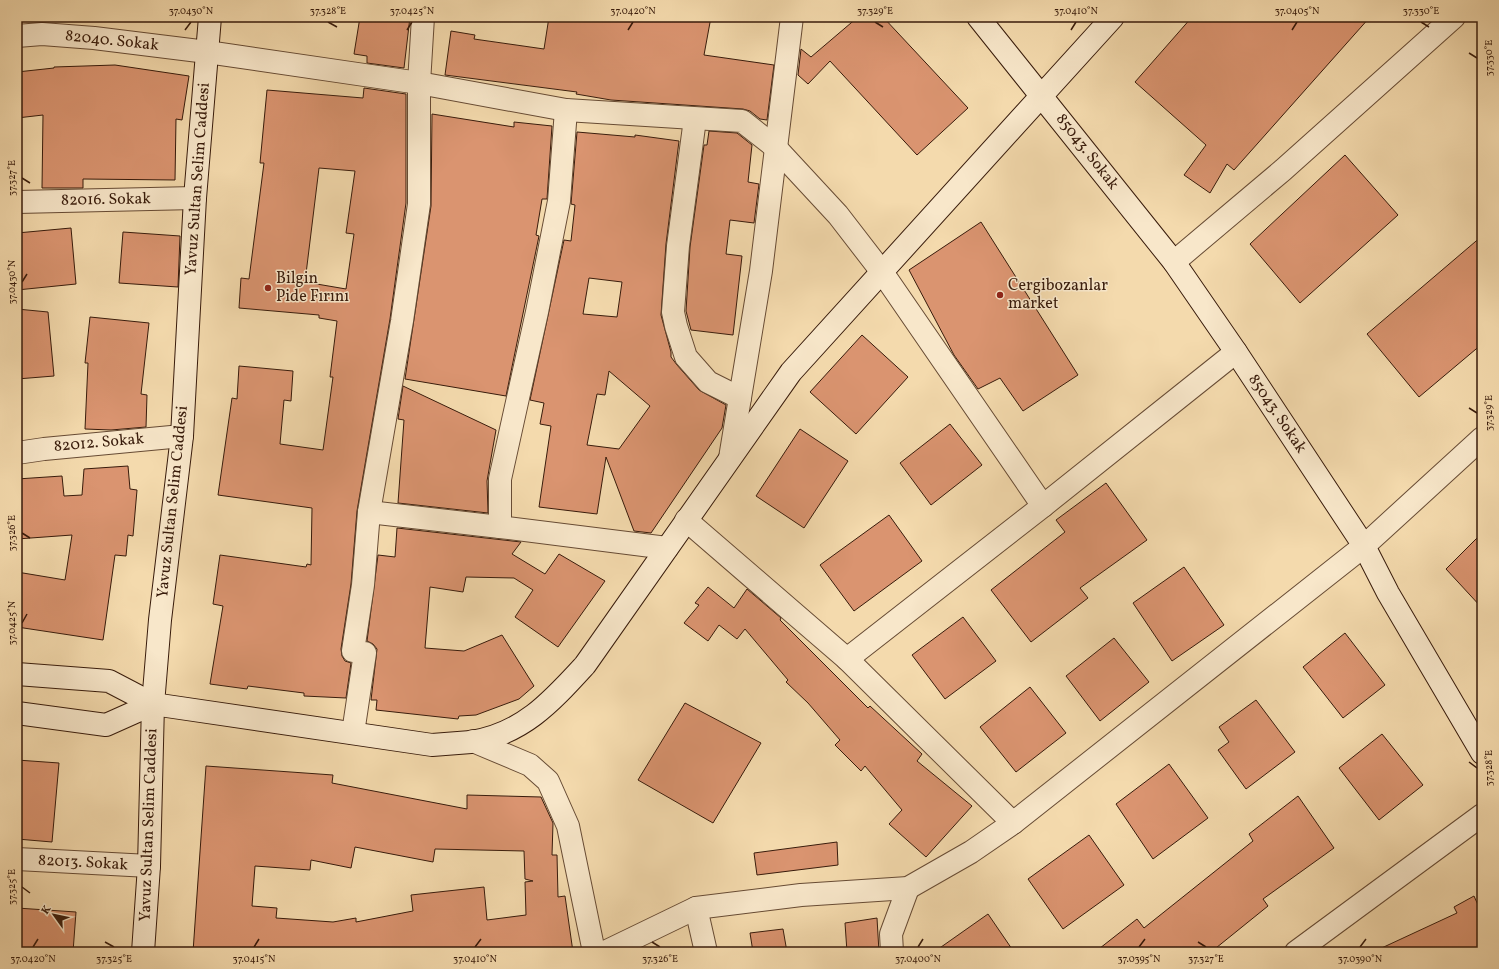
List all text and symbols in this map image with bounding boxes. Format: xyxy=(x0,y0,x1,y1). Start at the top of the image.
text: 37.0430°N xyxy=(169,4,214,18)
text: 37.328°E xyxy=(310,4,346,18)
text: 37.0425°N xyxy=(390,4,435,18)
text: 37.0420°N xyxy=(610,4,656,18)
text: 37.329°E xyxy=(857,4,893,18)
text: 37.0410°N xyxy=(1054,4,1099,18)
text: 37.0405°N xyxy=(1275,4,1320,18)
text: 37.330°E xyxy=(1403,4,1439,18)
street label: 82040. Sokak xyxy=(64,25,160,57)
text: 37.330°E xyxy=(1482,40,1496,76)
street label: Yavuz Sultan Selim Caddesi xyxy=(180,82,216,276)
street label: 85043. Sokak xyxy=(1050,109,1124,195)
text: 37.327°E xyxy=(5,160,19,196)
street label: 82016. Sokak xyxy=(61,188,151,212)
text: 37.0430°N xyxy=(5,259,19,304)
place label: Bilgin Pide Fırını xyxy=(276,268,349,308)
place label: Cergibozanlar market xyxy=(1008,275,1108,315)
marker: Bilgin Pide Fırını xyxy=(263,283,273,293)
marker: Cergibozanlar market xyxy=(995,290,1005,300)
street label: 85043. Sokak xyxy=(1242,370,1312,458)
text: 37.329°E xyxy=(1482,395,1496,431)
street label: Yavuz Sultan Selim Caddesi xyxy=(152,405,194,599)
street label: 82012. Sokak xyxy=(53,428,145,458)
text: 37.326°E xyxy=(5,515,19,551)
text: 37.0425°N xyxy=(5,600,19,645)
street label: Yavuz Sultan Selim Caddesi xyxy=(135,728,163,922)
text: 37.328°E xyxy=(1482,750,1496,786)
street label: 82013. Sokak xyxy=(37,850,129,876)
text: 37.325°E xyxy=(5,869,19,905)
north arrow xyxy=(34,895,74,935)
text: K xyxy=(38,903,55,918)
text: 37.0420°N xyxy=(10,952,56,966)
text: 37.325°E xyxy=(96,952,132,966)
text: 37.0415°N xyxy=(233,952,276,966)
text: 37.0410°N xyxy=(453,952,498,966)
text: 37.326°E xyxy=(642,952,678,966)
text: 37.0400°N xyxy=(895,952,942,966)
text: 37.0395°N xyxy=(1117,952,1161,966)
text: 37.327°E xyxy=(1188,952,1224,966)
text: 37.0390°N xyxy=(1338,952,1383,966)

